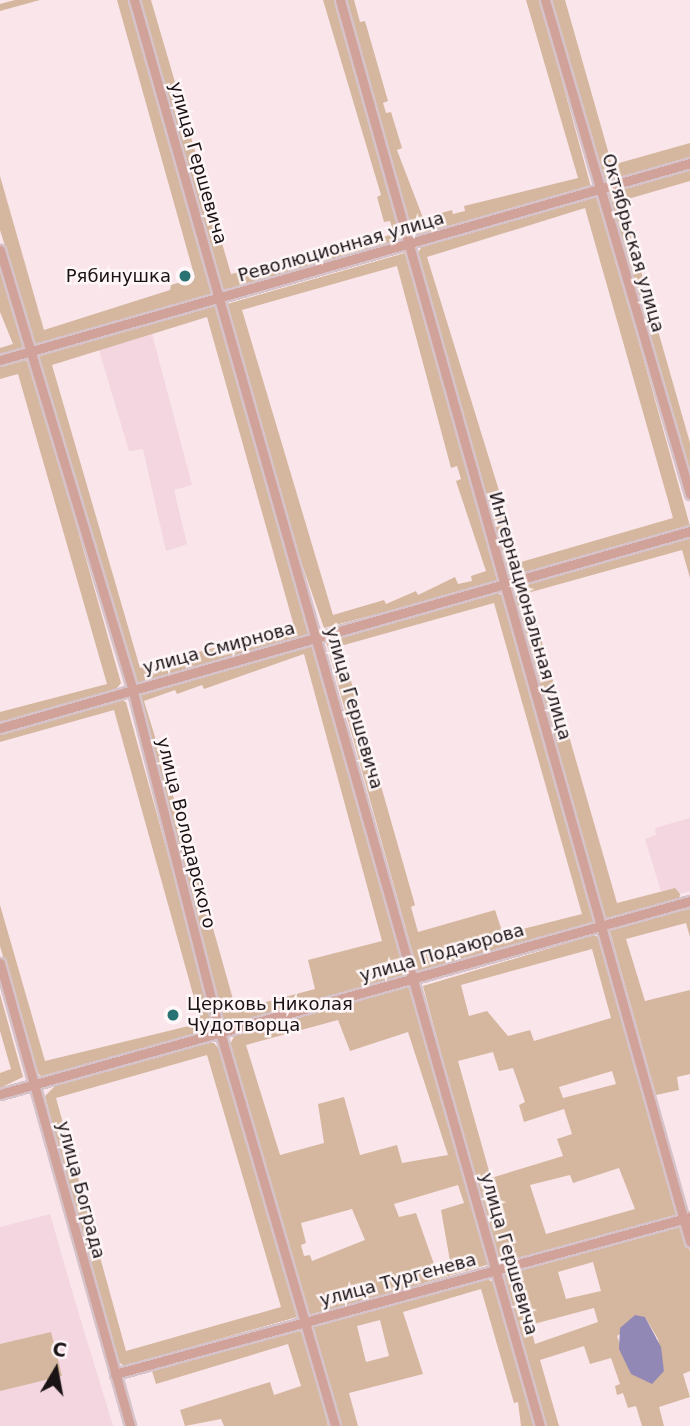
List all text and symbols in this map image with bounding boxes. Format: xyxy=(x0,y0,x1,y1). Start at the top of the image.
street label: улица Гершевича xyxy=(164,79,232,247)
street label: Октябрьская улица xyxy=(597,151,669,335)
street label: Революционная улица xyxy=(235,207,447,287)
place label: Рябинушка xyxy=(66,265,171,287)
marker: Рябинушка xyxy=(177,268,193,284)
street label: Интернациональная улица xyxy=(484,489,576,743)
street label: улица Смирнова xyxy=(141,617,297,679)
street label: улица Гершевича xyxy=(320,624,388,792)
street label: улица Володарского xyxy=(152,735,220,931)
street label: улица Подаюрова xyxy=(357,919,527,987)
place label: Церковь Николая Чудотворца xyxy=(187,994,353,1036)
marker: Церковь Николая Чудотворца xyxy=(165,1007,181,1023)
street label: улица Бограда xyxy=(52,1119,110,1261)
street label: улица Гершевича xyxy=(475,1170,543,1338)
street label: улица Тургенева xyxy=(317,1249,479,1311)
north arrow xyxy=(21,1335,91,1405)
text: С xyxy=(51,1337,68,1361)

